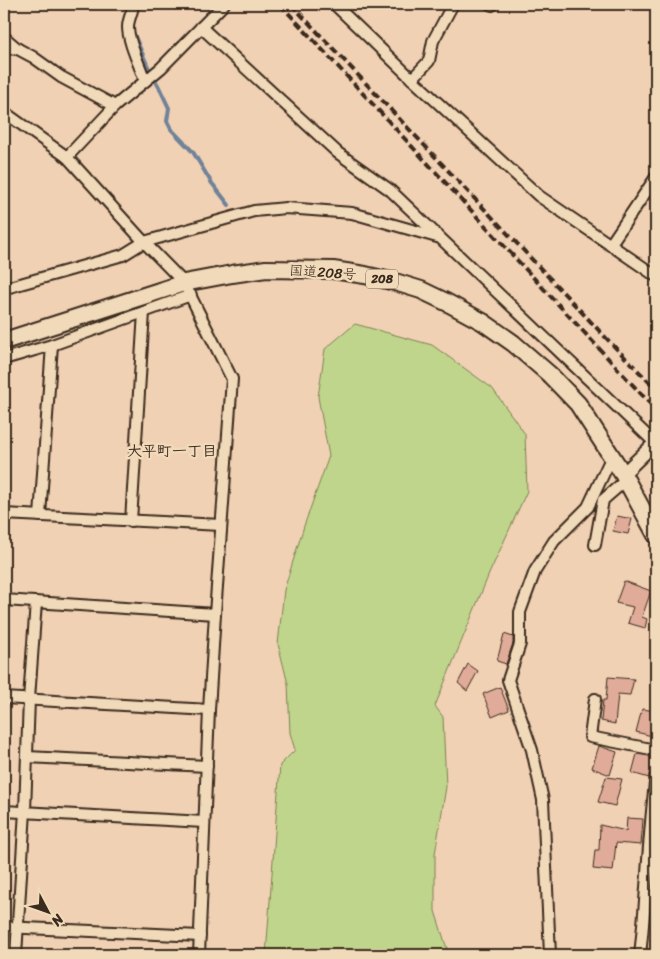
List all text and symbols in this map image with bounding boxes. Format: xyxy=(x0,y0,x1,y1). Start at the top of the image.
street label: 国道208号 xyxy=(288,258,357,287)
road number: 208 xyxy=(366,270,398,288)
district label: 大平町一丁目 xyxy=(127,438,217,464)
north arrow xyxy=(22,886,72,936)
text: N xyxy=(45,908,71,932)

